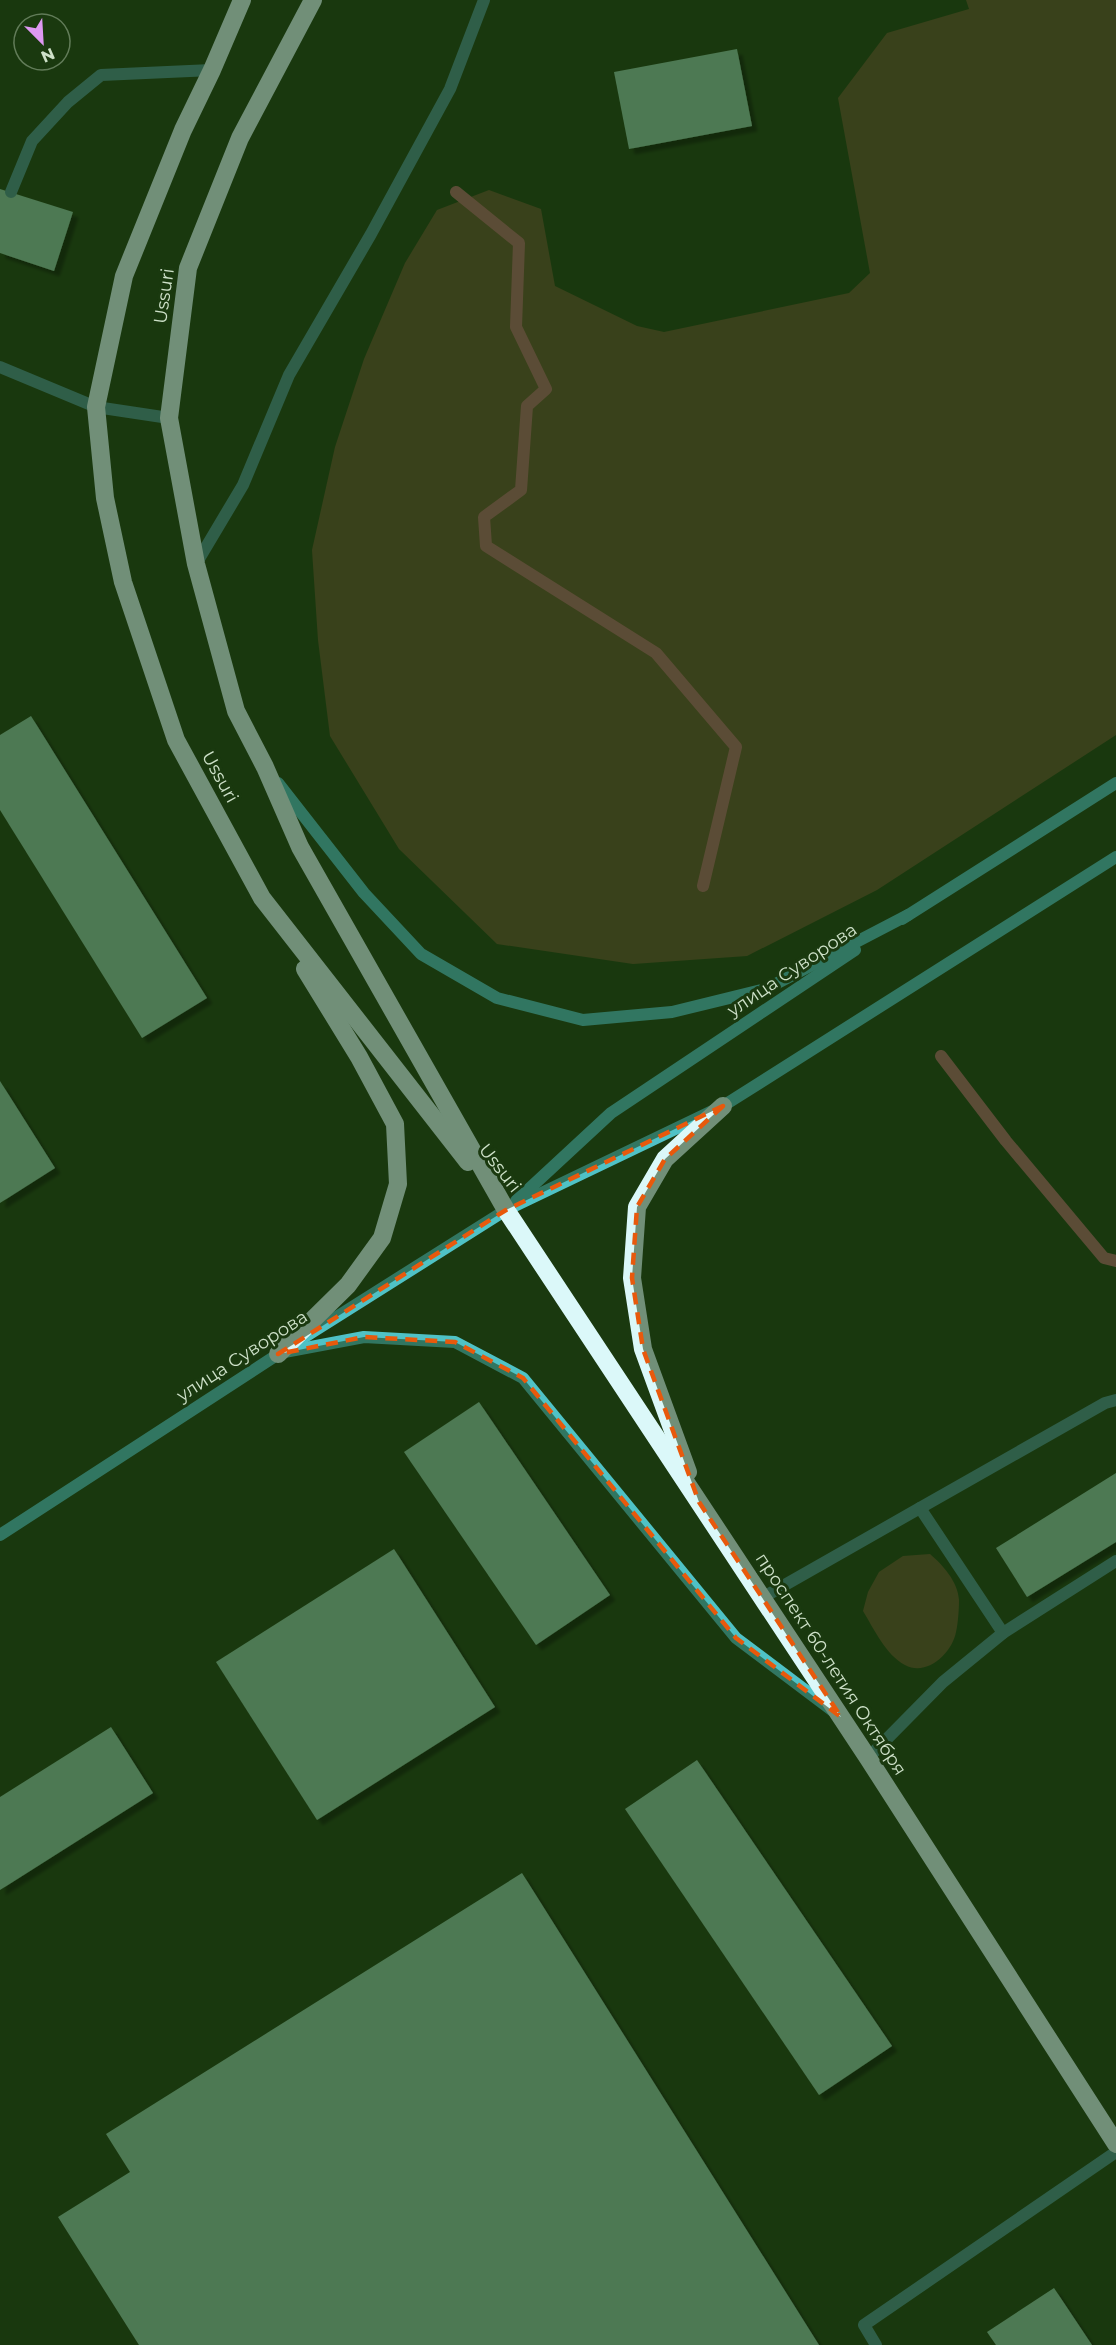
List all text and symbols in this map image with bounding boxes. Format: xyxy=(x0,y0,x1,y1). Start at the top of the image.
north arrow xyxy=(12,12,72,72)
text: N xyxy=(38,44,58,67)
street label: Ussuri xyxy=(149,267,179,325)
street label: Ussuri xyxy=(197,747,243,807)
street label: улица Суворова xyxy=(722,919,861,1022)
street label: Ussuri xyxy=(474,1139,526,1197)
street label: улица Суворова xyxy=(172,1306,312,1407)
street label: проспект 60-летия Октября xyxy=(751,1549,911,1779)

